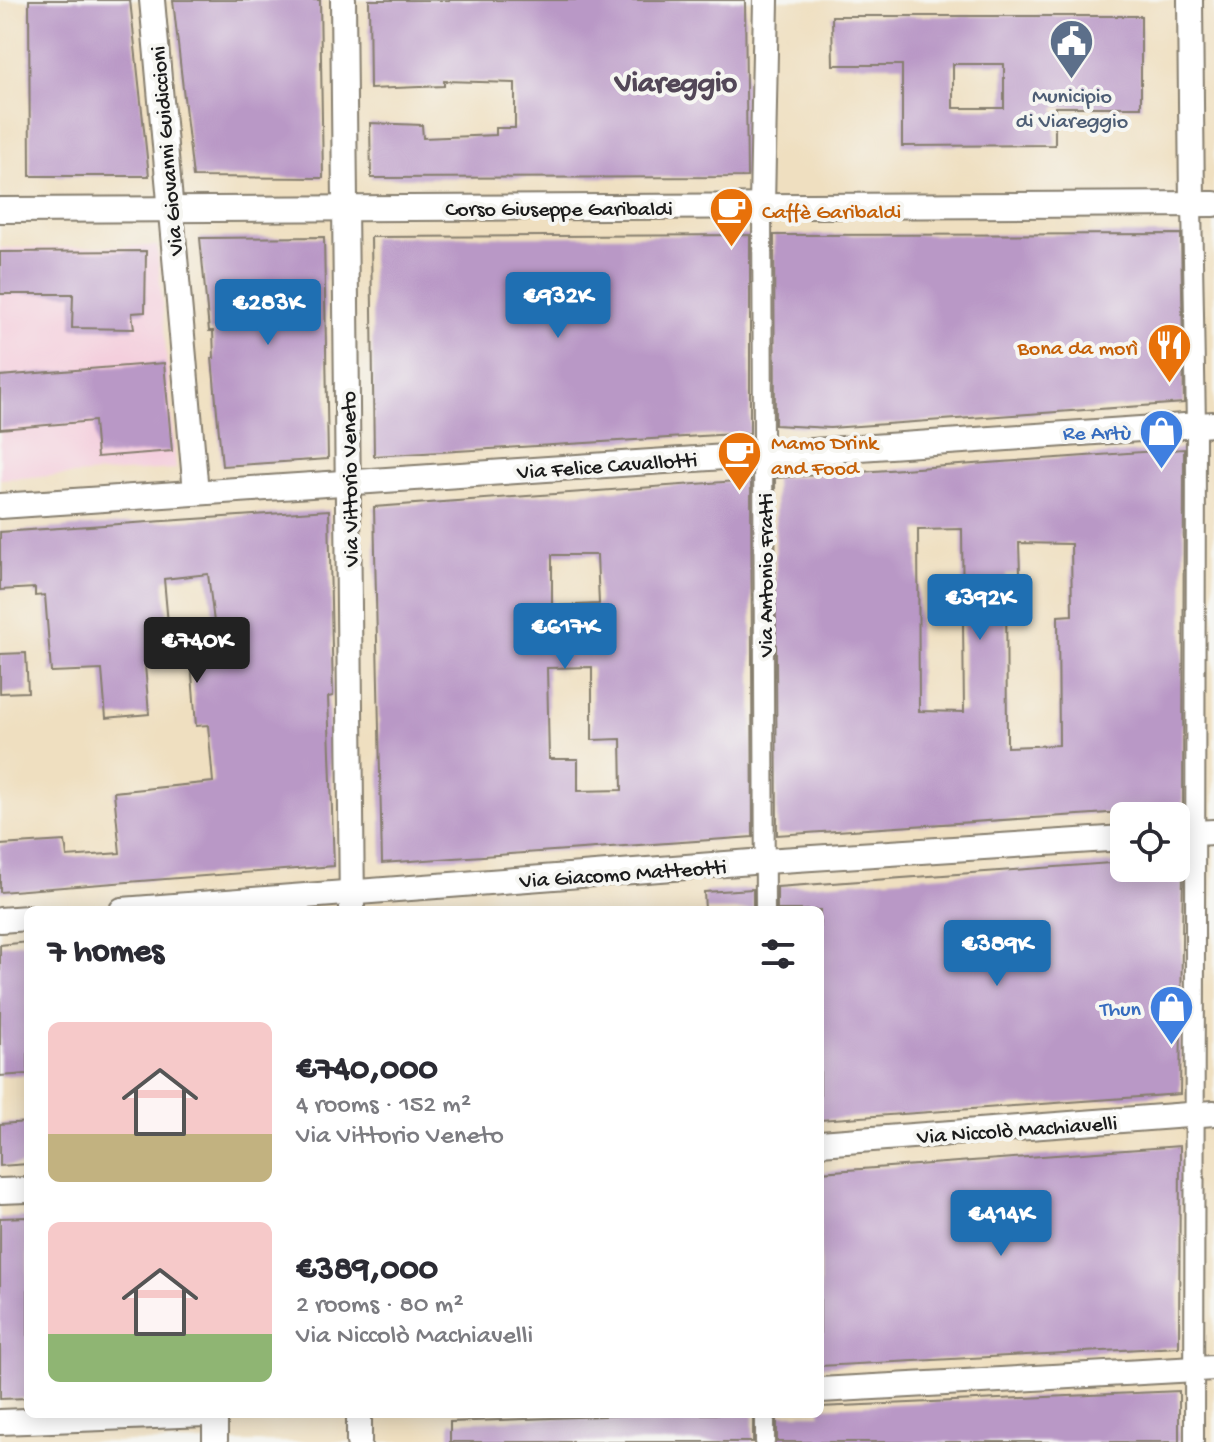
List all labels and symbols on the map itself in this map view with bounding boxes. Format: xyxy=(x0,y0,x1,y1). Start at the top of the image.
public building icon: Municipio di Viareggio xyxy=(1048,17,1096,80)
street label: Via Giovanni Guidiccioni xyxy=(147,45,191,258)
district label: Viareggio xyxy=(613,68,738,103)
place label: Municipio di Viareggio xyxy=(1016,85,1128,136)
cafe icon: Caffè Garibaldi xyxy=(707,186,755,249)
street label: Corso Giuseppe Garibaldi xyxy=(445,198,673,224)
place label: Caffè Garibaldi xyxy=(762,201,901,227)
pin: €932K xyxy=(502,272,614,340)
pin: €283K xyxy=(212,279,324,347)
restaurant icon: Bona da morì xyxy=(1145,322,1193,385)
place label: Bona da morì xyxy=(1017,337,1138,363)
street label: Via Vittorio Veneto xyxy=(337,391,367,568)
shop icon: Re Artù xyxy=(1138,407,1186,470)
place label: Re Artù xyxy=(1063,422,1131,448)
cafe icon: Mamo Drink and Food xyxy=(716,430,764,493)
place label: Mamo Drink and Food xyxy=(771,432,880,483)
street label: Via Felice Cavallotti xyxy=(515,449,698,487)
street label: Via Antonio Fratti xyxy=(755,493,781,658)
pin: €392K xyxy=(924,574,1036,642)
pin: €617K xyxy=(509,603,621,671)
pin: €740K xyxy=(141,617,253,685)
street label: Via Giacomo Matteotti xyxy=(518,856,728,896)
pin: €389K xyxy=(941,920,1053,988)
shop icon: Thun xyxy=(1148,983,1196,1046)
place label: Thun xyxy=(1098,998,1142,1024)
street label: Via Niccolò Machiavelli xyxy=(915,1112,1118,1152)
pin: €414K xyxy=(945,1190,1057,1258)

